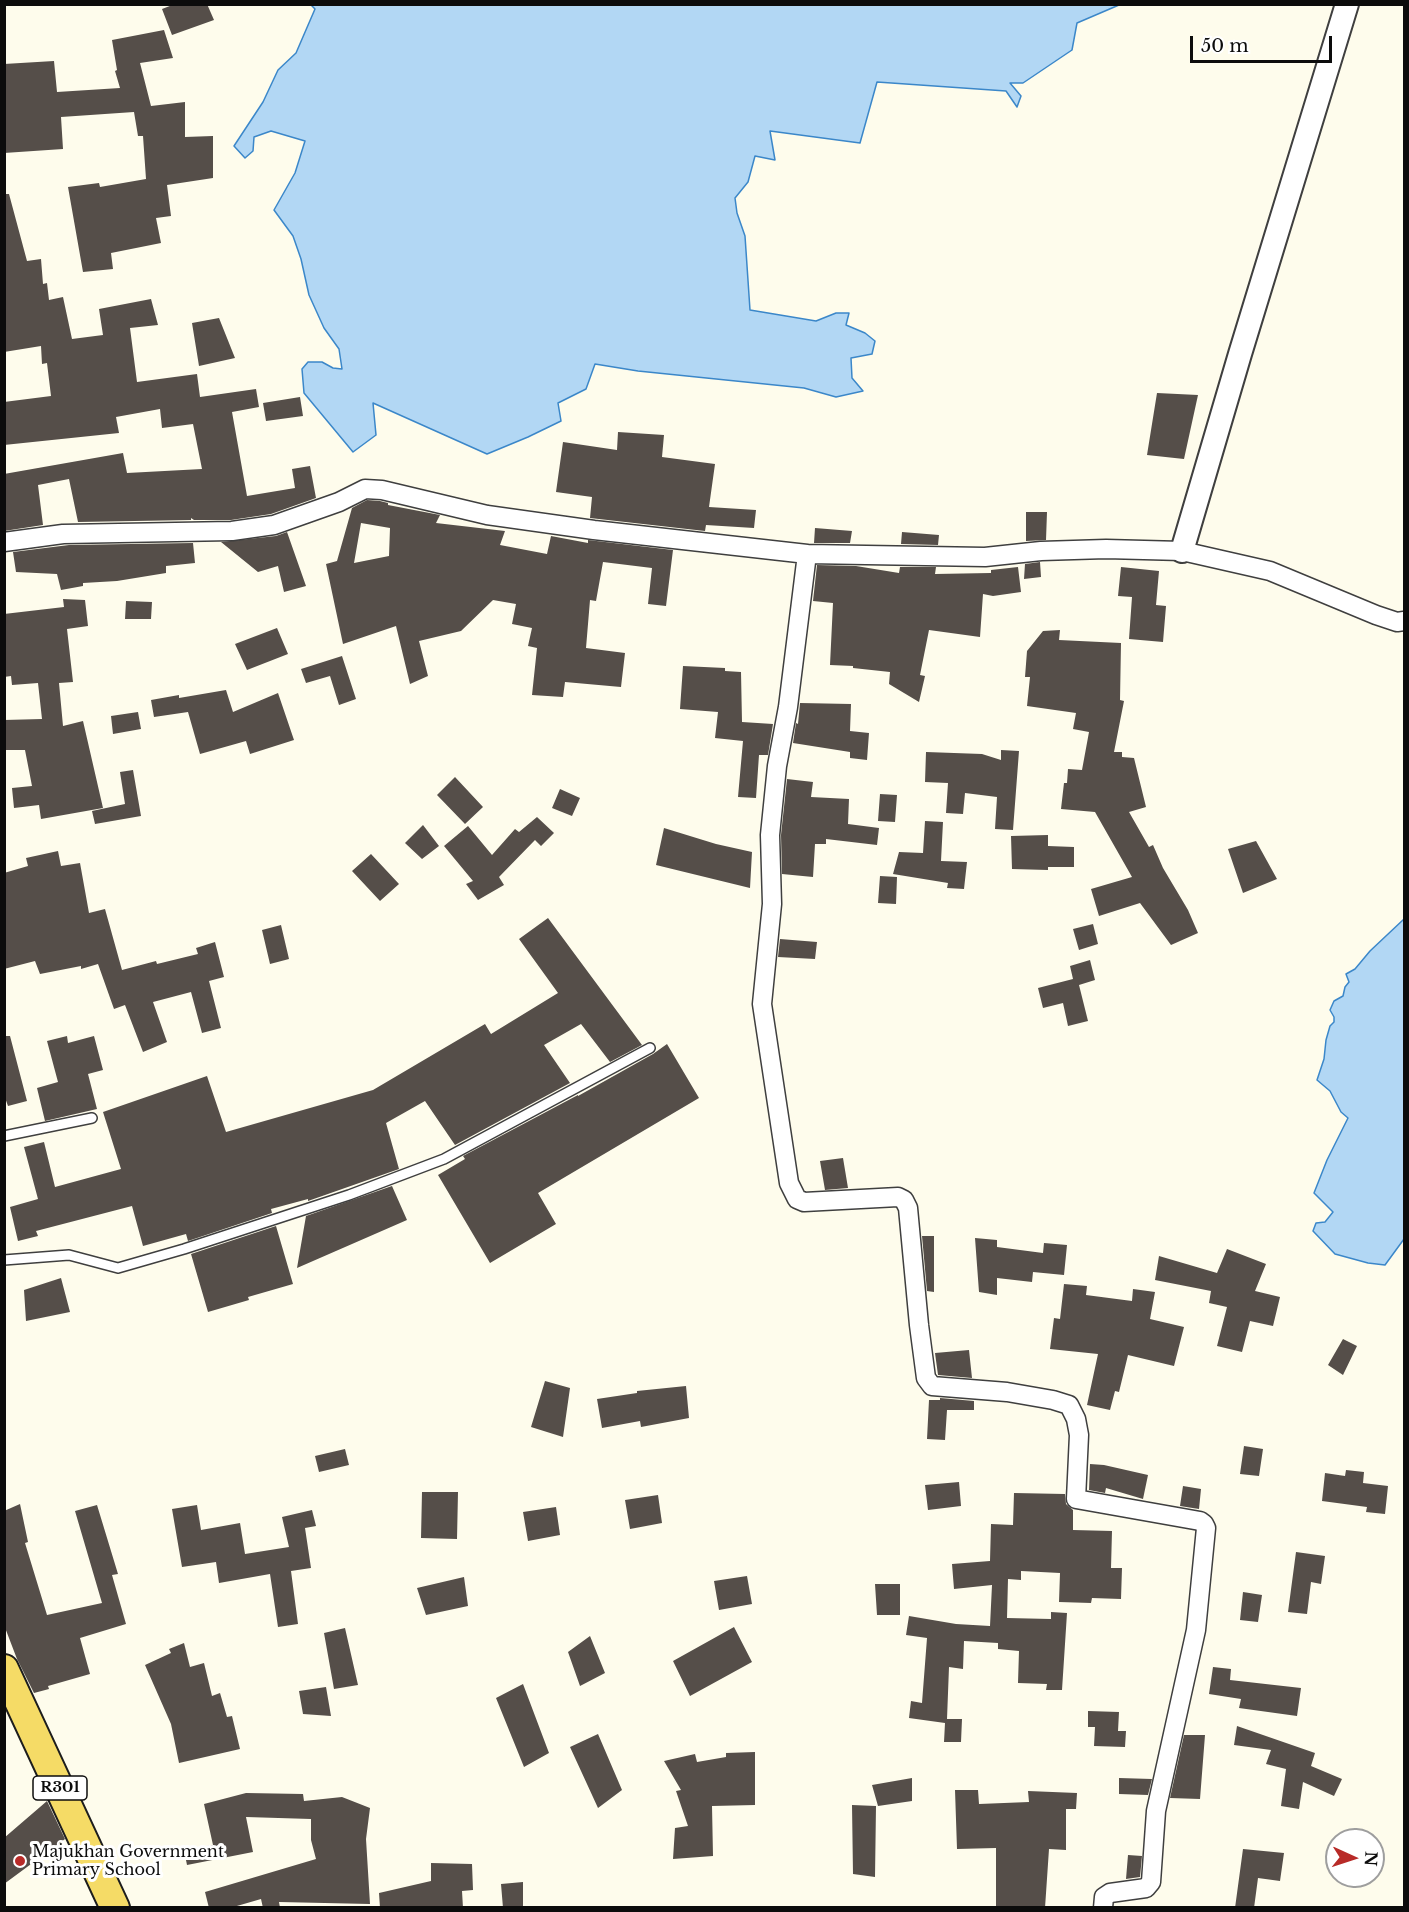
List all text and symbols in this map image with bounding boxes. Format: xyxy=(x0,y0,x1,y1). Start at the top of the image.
scale bar xyxy=(1193,24,1336,62)
text: 50 m xyxy=(1201,35,1249,57)
road number: R301 xyxy=(33,1776,87,1800)
north arrow xyxy=(1325,1828,1385,1888)
place label: Majukhan Government Primary School xyxy=(32,1842,224,1880)
text: N xyxy=(1361,1851,1381,1867)
marker: Majukhan Government Primary School xyxy=(13,1854,27,1868)

